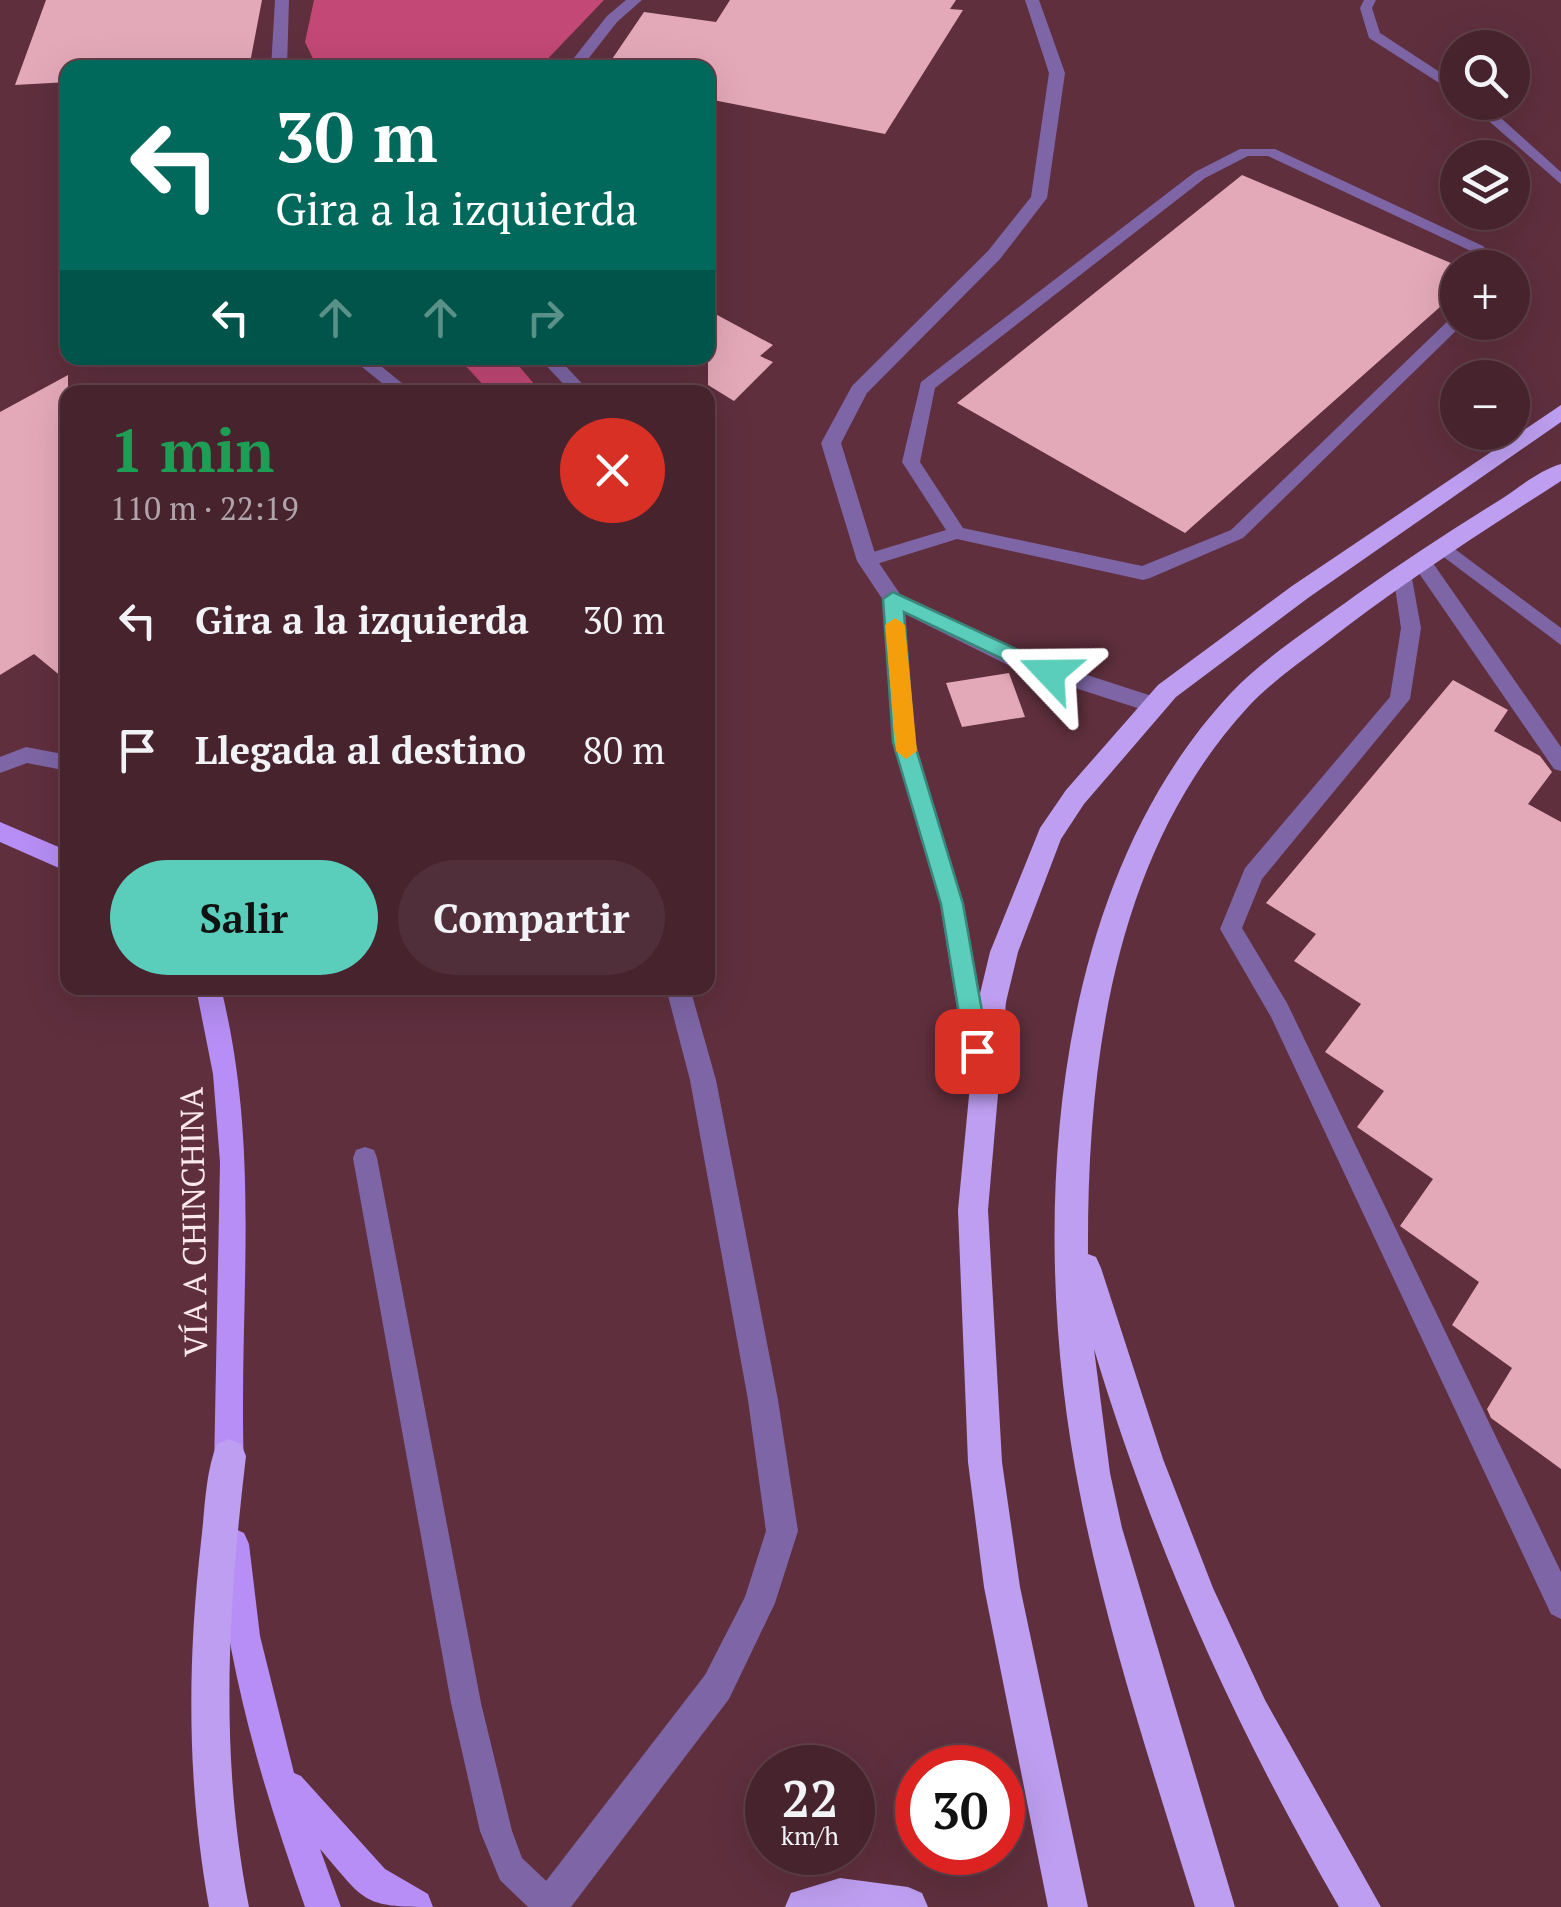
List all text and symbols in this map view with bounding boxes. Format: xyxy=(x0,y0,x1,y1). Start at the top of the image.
map controls xyxy=(1440,30,1530,450)
button: search xyxy=(1440,30,1530,120)
text: 30 m xyxy=(275,89,438,182)
icon: left xyxy=(110,100,240,230)
button: layers xyxy=(1440,140,1530,230)
text: Gira a la izquierda xyxy=(275,178,638,238)
button: + xyxy=(1440,250,1530,340)
icon: left xyxy=(203,290,258,345)
icon: ahead xyxy=(308,290,363,345)
icon: ahead xyxy=(413,290,468,345)
icon: right xyxy=(518,290,573,345)
button: − xyxy=(1440,360,1530,450)
text: 1 min xyxy=(110,410,274,489)
button: close xyxy=(560,418,665,523)
text: 110 m · 22:19 xyxy=(110,487,298,529)
icon: left xyxy=(110,593,165,648)
text: Gira a la izquierda xyxy=(195,595,529,645)
text: 30 m xyxy=(582,595,665,645)
position arrow xyxy=(998,621,1102,725)
icon: arrive xyxy=(110,723,165,778)
text: Llegada al destino xyxy=(195,725,526,775)
text: 80 m xyxy=(582,725,665,775)
button: Salir xyxy=(110,860,378,975)
button: Compartir xyxy=(398,860,665,975)
pin xyxy=(935,1009,1020,1094)
icon: arrive xyxy=(950,1024,1005,1079)
street label: VÍA A CHINCHINA xyxy=(170,1087,216,1357)
speed limit sign: 30 xyxy=(895,1745,1025,1875)
text: 22 xyxy=(782,1765,838,1831)
text: km/h xyxy=(781,1819,839,1852)

